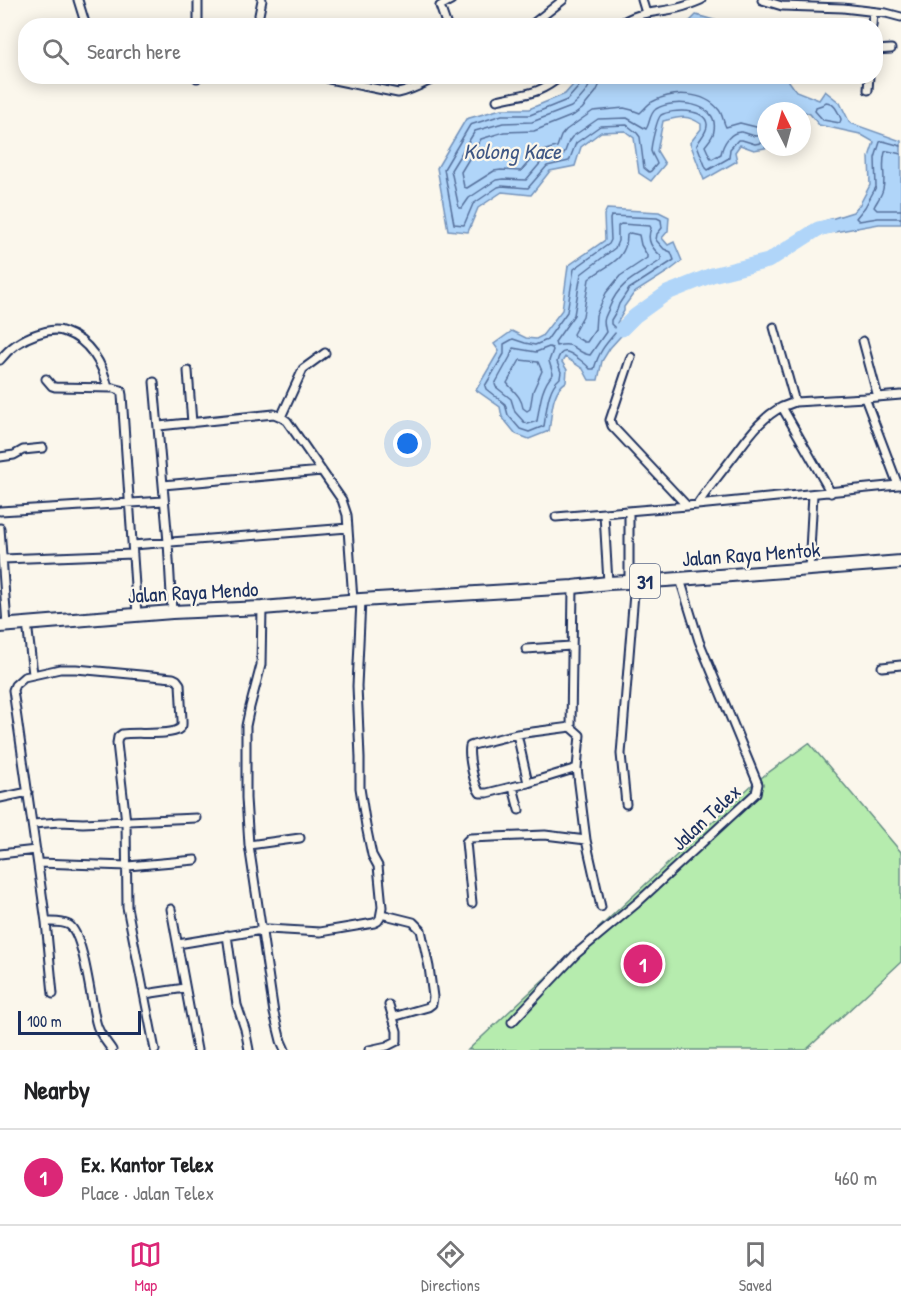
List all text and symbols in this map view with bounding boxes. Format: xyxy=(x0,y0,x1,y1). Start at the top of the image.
search box xyxy=(18,18,883,84)
icon: search xyxy=(39,35,72,68)
text: Search here xyxy=(87,36,181,66)
north arrow xyxy=(757,102,811,156)
water label: Kolong Kace xyxy=(463,136,562,166)
your location xyxy=(393,429,422,458)
street label: Jalan Raya Mentok xyxy=(681,535,821,573)
road number: 31 xyxy=(630,564,660,598)
street label: Jalan Raya Mendo xyxy=(127,574,259,610)
street label: Jalan Telex xyxy=(665,777,747,857)
pin: 1 xyxy=(624,942,662,986)
scale bar xyxy=(18,1008,141,1036)
text: 100 m xyxy=(27,1010,62,1032)
text: Nearby xyxy=(24,1072,90,1107)
text: Ex. Kantor Telex xyxy=(81,1149,214,1179)
text: 1 xyxy=(40,1164,47,1191)
text: 460 m xyxy=(834,1164,877,1191)
text: Place · Jalan Telex xyxy=(81,1179,214,1206)
tab: Map xyxy=(129,1238,162,1296)
tab: Directions xyxy=(421,1238,480,1296)
tab: Saved xyxy=(739,1238,772,1296)

